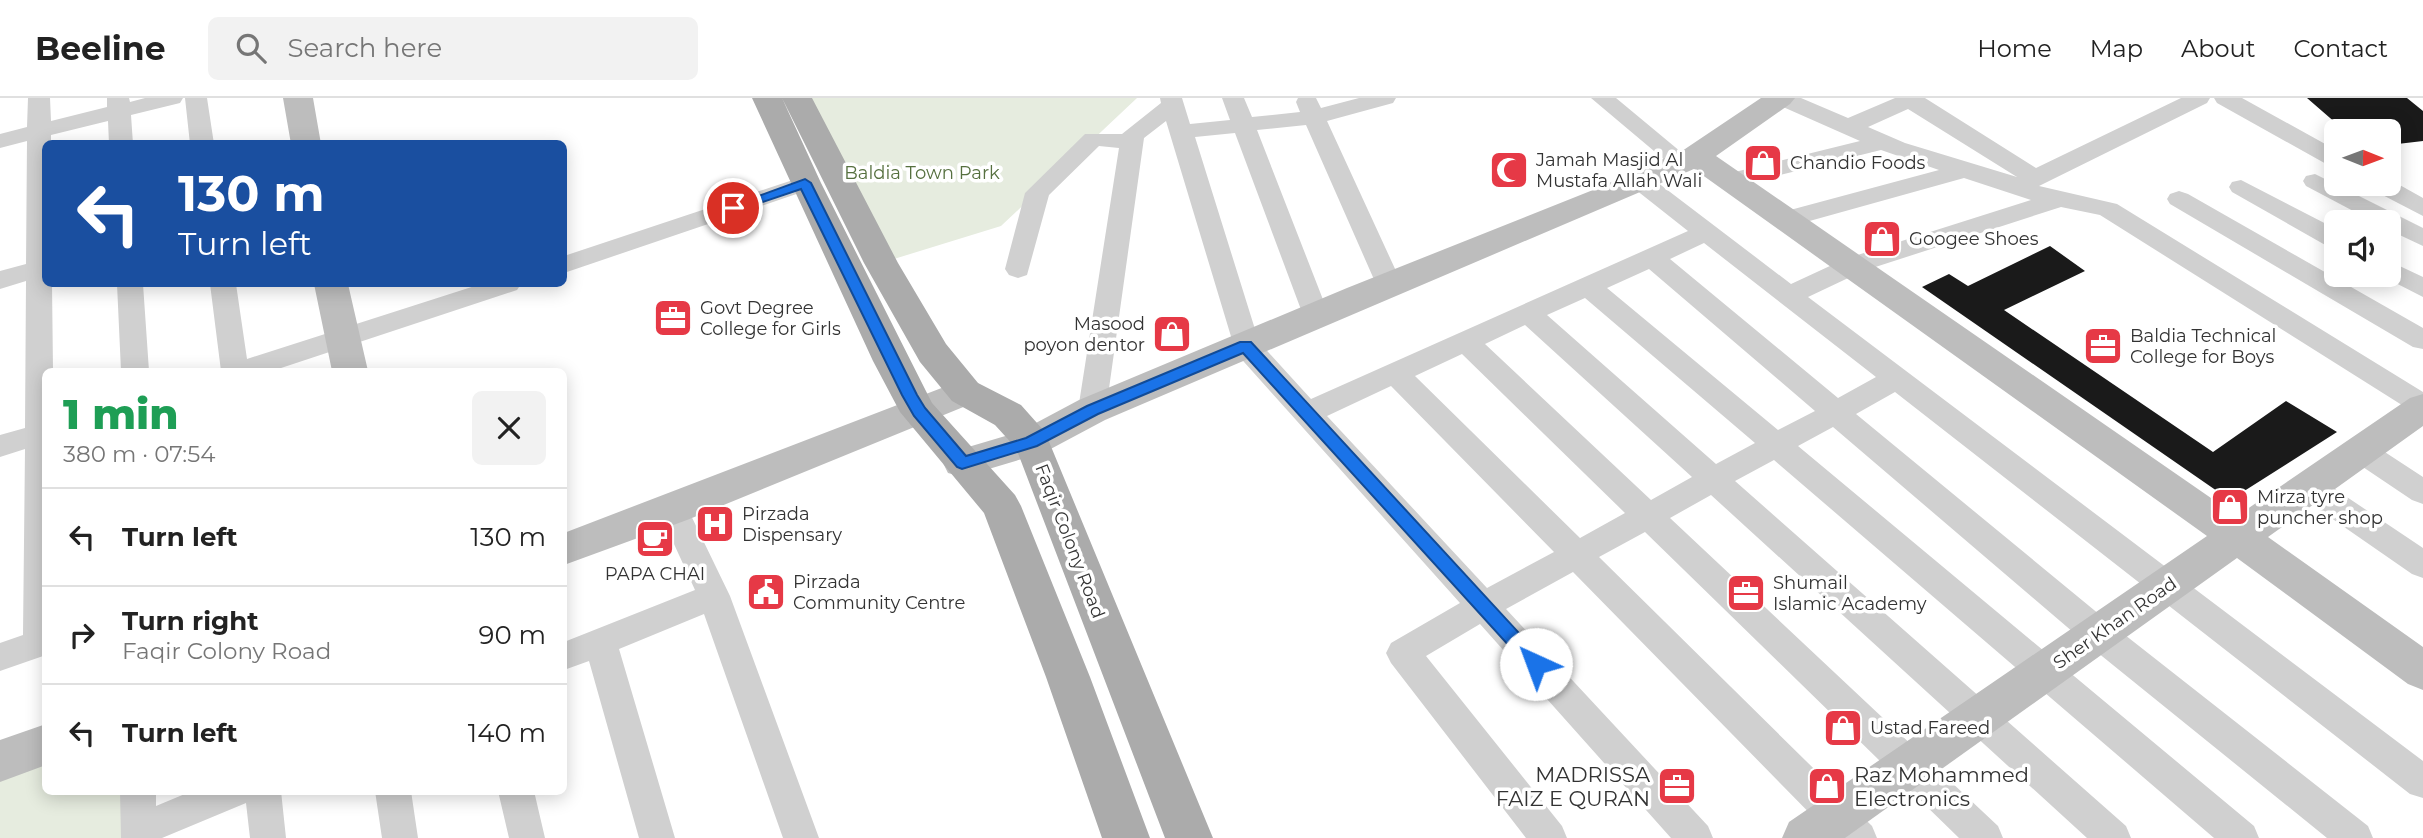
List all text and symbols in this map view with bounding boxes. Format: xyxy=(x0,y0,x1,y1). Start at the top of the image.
search box xyxy=(208,17,698,80)
text: Beeline xyxy=(35,28,166,68)
icon: search xyxy=(232,29,270,67)
text: Search here xyxy=(288,32,442,64)
text: Home xyxy=(1977,34,2052,63)
text: Map xyxy=(2090,34,2143,63)
text: About xyxy=(2181,34,2255,63)
text: Contact xyxy=(2293,34,2388,63)
north arrow xyxy=(2324,119,2401,196)
map controls xyxy=(2324,119,2401,287)
shop icon: Chandio Foods xyxy=(1742,142,1784,184)
mosque icon: Jamah Masjid Al Mustafa Allah Wali xyxy=(1488,149,1530,191)
place label: Jamah Masjid Al Mustafa Allah Wali xyxy=(1535,149,1702,192)
place label: Chandio Foods xyxy=(1790,152,1926,174)
park label: Baldia Town Park xyxy=(844,162,1000,184)
text: 130 m xyxy=(178,164,325,223)
icon: left xyxy=(63,168,154,259)
pin xyxy=(703,178,763,238)
icon: arrive xyxy=(714,189,752,227)
button: sound xyxy=(2324,210,2401,287)
shop icon: Googee Shoes xyxy=(1861,218,1903,260)
text: Turn left xyxy=(178,224,312,263)
place label: Googee Shoes xyxy=(1909,228,2039,250)
office icon: Govt Degree College for Girls xyxy=(652,297,694,339)
place label: Govt Degree College for Girls xyxy=(700,297,841,340)
place label: Masood poyon dentor xyxy=(1023,313,1145,356)
shop icon: Masood poyon dentor xyxy=(1151,313,1193,355)
office icon: Baldia Technical College for Boys xyxy=(2082,325,2124,367)
place label: Baldia Technical College for Boys xyxy=(2130,325,2276,368)
text: 1 min xyxy=(63,388,179,440)
button: close xyxy=(472,391,546,465)
text: 380 m · 07:54 xyxy=(63,440,215,468)
street label: Faqir Colony Road xyxy=(1030,461,1110,621)
shop icon: Mirza tyre puncher shop xyxy=(2209,486,2251,528)
place label: Mirza tyre puncher shop xyxy=(2257,486,2383,529)
hospital icon: Pirzada Dispensary xyxy=(694,503,736,545)
place label: Pirzada Dispensary xyxy=(742,503,842,546)
icon: left xyxy=(63,518,101,556)
cafe icon: PAPA CHAI xyxy=(634,518,676,560)
text: Turn left xyxy=(122,521,238,553)
text: 130 m xyxy=(470,521,546,553)
place label: PAPA CHAI xyxy=(605,563,705,585)
public building icon: Pirzada Community Centre xyxy=(745,571,787,613)
place label: Pirzada Community Centre xyxy=(793,571,966,614)
office icon: Shumail Islamic Academy xyxy=(1725,572,1767,614)
place label: Shumail Islamic Academy xyxy=(1773,572,1927,615)
street label: Sher Khan Road xyxy=(2049,572,2181,674)
text: Turn right xyxy=(122,605,258,637)
icon: right xyxy=(63,616,101,654)
text: 90 m xyxy=(479,619,546,651)
position arrow xyxy=(1499,627,1573,701)
text: Faqir Colony Road xyxy=(122,637,331,665)
shop icon: Ustad Fareed xyxy=(1822,707,1864,749)
icon: left xyxy=(63,714,101,752)
text: Turn left xyxy=(122,717,238,749)
text: 140 m xyxy=(468,717,546,749)
place label: Ustad Fareed xyxy=(1870,717,1990,739)
place label: MADRISSA FAIZ E QURAN xyxy=(1496,762,1651,811)
place label: Raz Mohammed Electronics xyxy=(1854,762,2029,811)
office icon: MADRISSA FAIZ E QURAN xyxy=(1656,765,1698,807)
shop icon: Raz Mohammed Electronics xyxy=(1806,765,1848,807)

